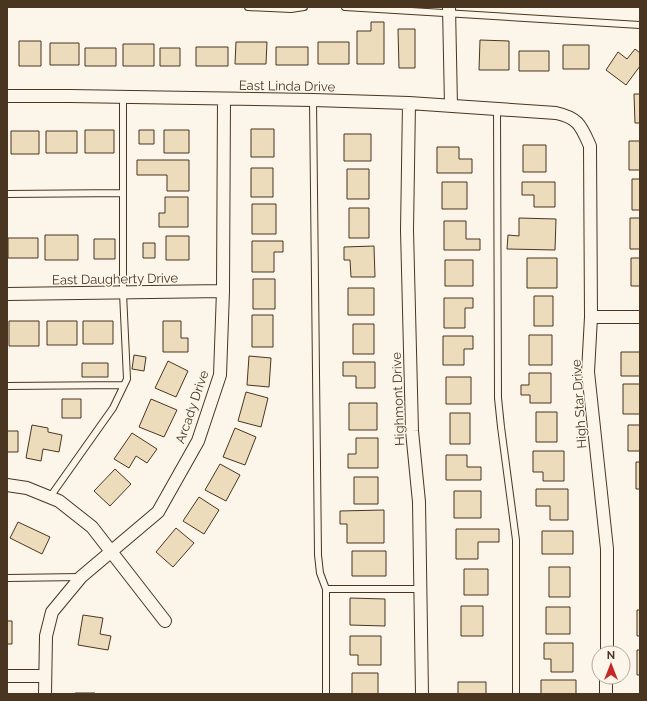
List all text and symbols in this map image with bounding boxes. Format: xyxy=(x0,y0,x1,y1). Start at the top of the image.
street label: East Linda Drive xyxy=(239,78,336,94)
street label: East Daugherty Drive xyxy=(52,270,179,288)
street label: Highmont Drive xyxy=(389,351,407,446)
street label: High Star Drive xyxy=(568,359,590,449)
street label: Arcady Drive xyxy=(172,368,212,446)
north arrow xyxy=(591,645,631,685)
text: N xyxy=(607,649,615,662)

